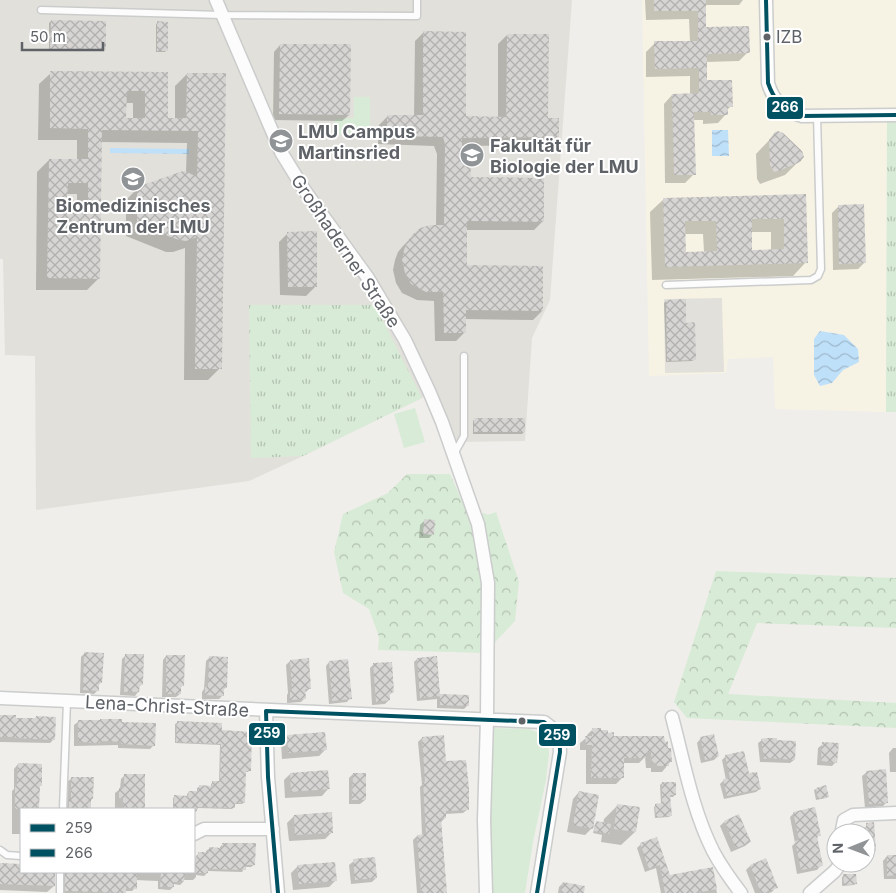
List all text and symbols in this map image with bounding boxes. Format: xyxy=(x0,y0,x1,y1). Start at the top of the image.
scale bar xyxy=(22,20,104,52)
text: 50 m xyxy=(30,27,66,46)
place label: IZB xyxy=(776,27,802,47)
marker: IZB xyxy=(762,32,772,42)
line badge: 266 xyxy=(766,96,804,120)
text: 266 xyxy=(771,98,799,115)
place label: LMU Campus Martinsried xyxy=(298,121,415,163)
school or university icon: LMU Campus Martinsried xyxy=(268,128,294,154)
place label: Fakultät für Biologie der LMU xyxy=(490,135,639,177)
school or university icon: Fakultät für Biologie der LMU xyxy=(459,142,485,168)
school or university icon: Biomedizinisches Zentrum der LMU xyxy=(120,166,146,192)
street label: Großhaderner Straße xyxy=(287,171,405,331)
place label: Biomedizinisches Zentrum der LMU xyxy=(55,195,211,237)
street label: Lena-Christ-Straße xyxy=(84,691,250,721)
unlabelled marker xyxy=(517,716,527,726)
line badge: 259 xyxy=(248,722,286,746)
line badge: 259 xyxy=(538,723,577,747)
text: 259 xyxy=(254,724,280,741)
text: 259 xyxy=(544,726,570,743)
legend xyxy=(20,808,195,873)
text: 259 xyxy=(65,818,93,837)
north arrow xyxy=(826,823,876,873)
text: 266 xyxy=(65,843,93,862)
text: N xyxy=(829,843,846,854)

